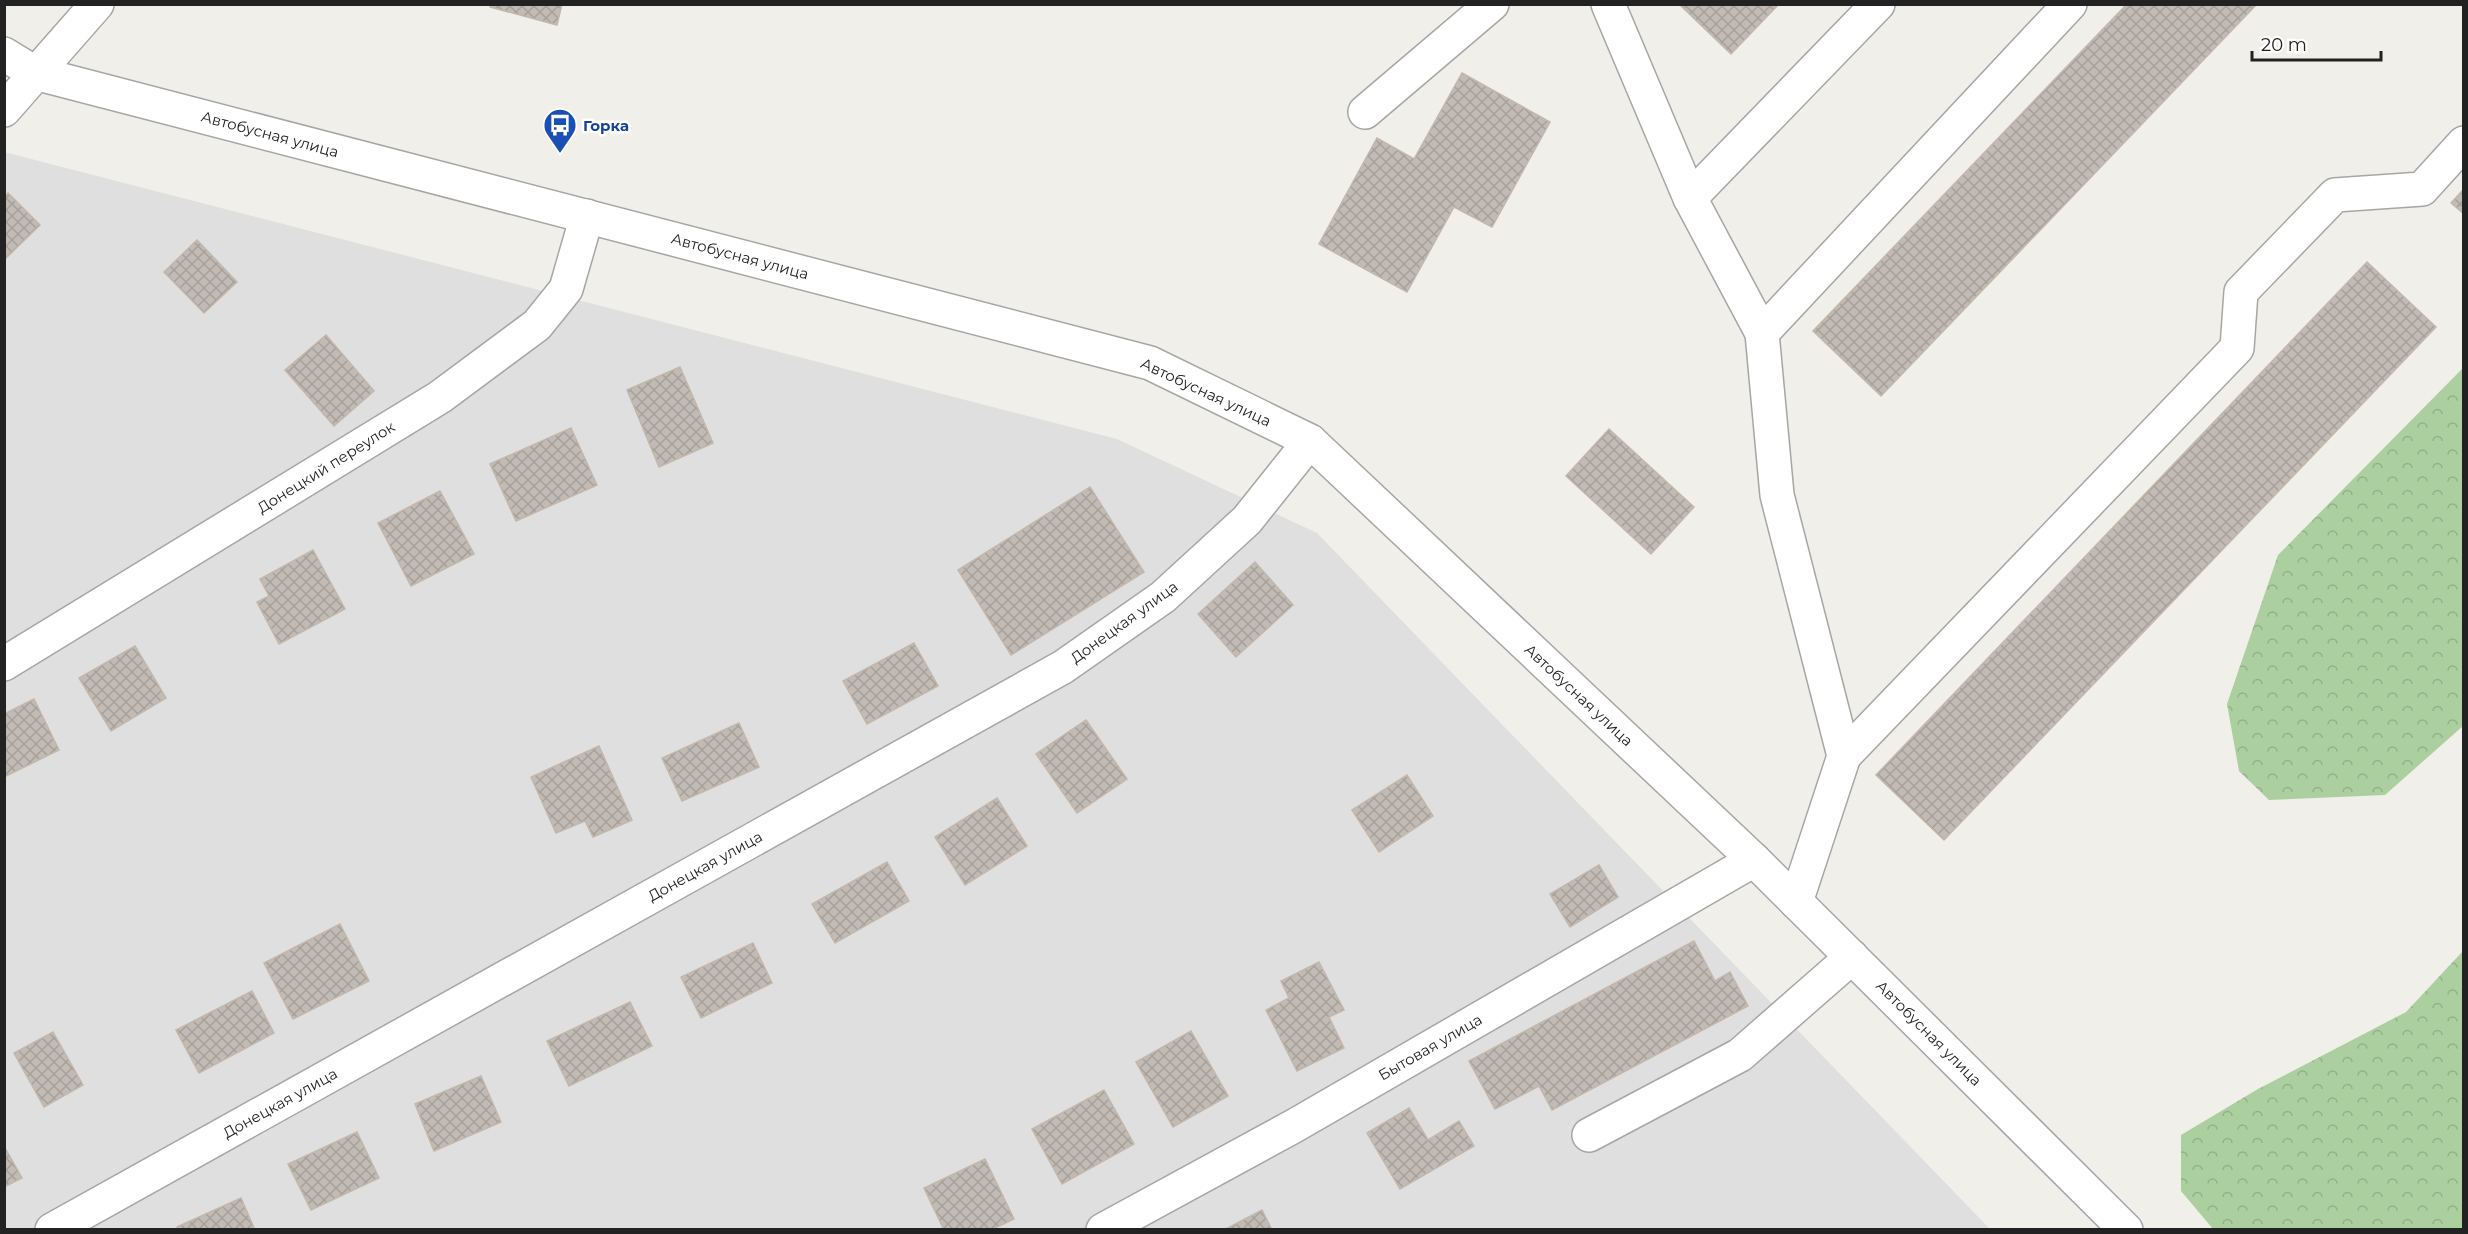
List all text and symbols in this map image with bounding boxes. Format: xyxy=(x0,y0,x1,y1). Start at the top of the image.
scale bar xyxy=(2252,24,2381,62)
text: 20 m xyxy=(2261,34,2307,56)
street label: Автобусная улица xyxy=(199,107,341,161)
bus stop icon: Горка xyxy=(542,107,578,154)
place label: Горка xyxy=(583,116,629,135)
street label: Автобусная улица xyxy=(669,229,811,283)
street label: Автобусная улица xyxy=(1138,353,1274,431)
street label: Донецкий переулок xyxy=(254,417,399,517)
street label: Донецкая улица xyxy=(1067,577,1181,667)
street label: Автобусная улица xyxy=(1521,640,1637,750)
street label: Донецкая улица xyxy=(644,827,766,905)
street label: Автобусная улица xyxy=(1872,976,1986,1090)
street label: Бытовая улица xyxy=(1375,1010,1485,1084)
street label: Донецкая улица xyxy=(219,1064,341,1142)

